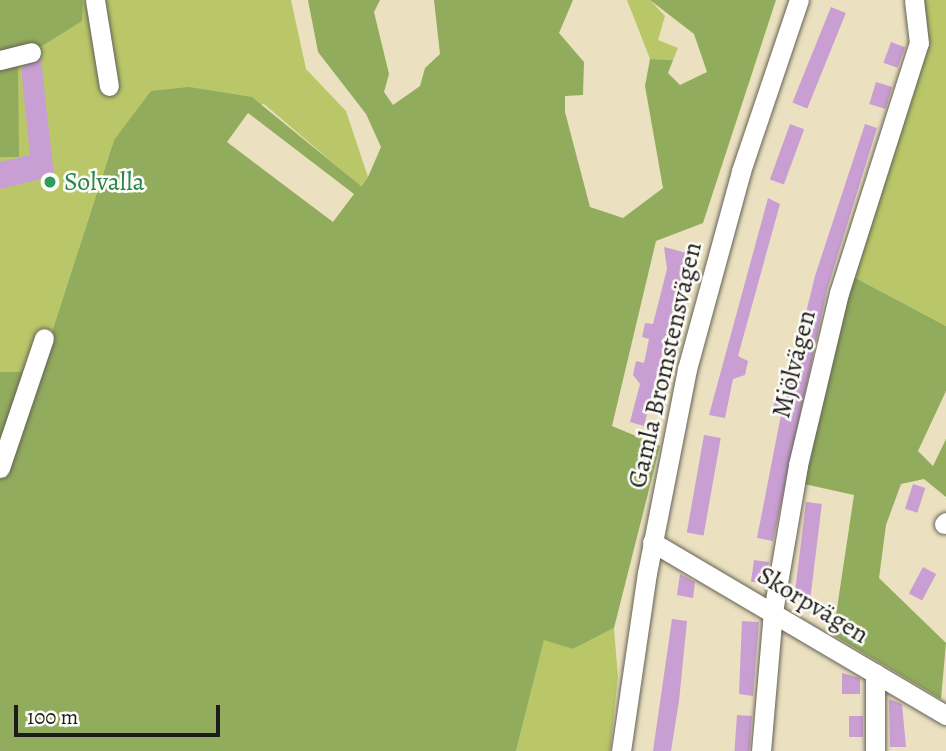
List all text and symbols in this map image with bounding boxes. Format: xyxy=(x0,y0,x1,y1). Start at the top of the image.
place label: Solvalla xyxy=(64,166,145,198)
marker: Solvalla xyxy=(42,174,58,190)
street label: Gamla Bromstensvägen xyxy=(622,239,708,491)
street label: Mjölvägen xyxy=(766,307,822,421)
street label: Skorpvägen xyxy=(752,560,874,650)
scale bar xyxy=(18,692,224,736)
text: 100 m xyxy=(27,703,78,731)

